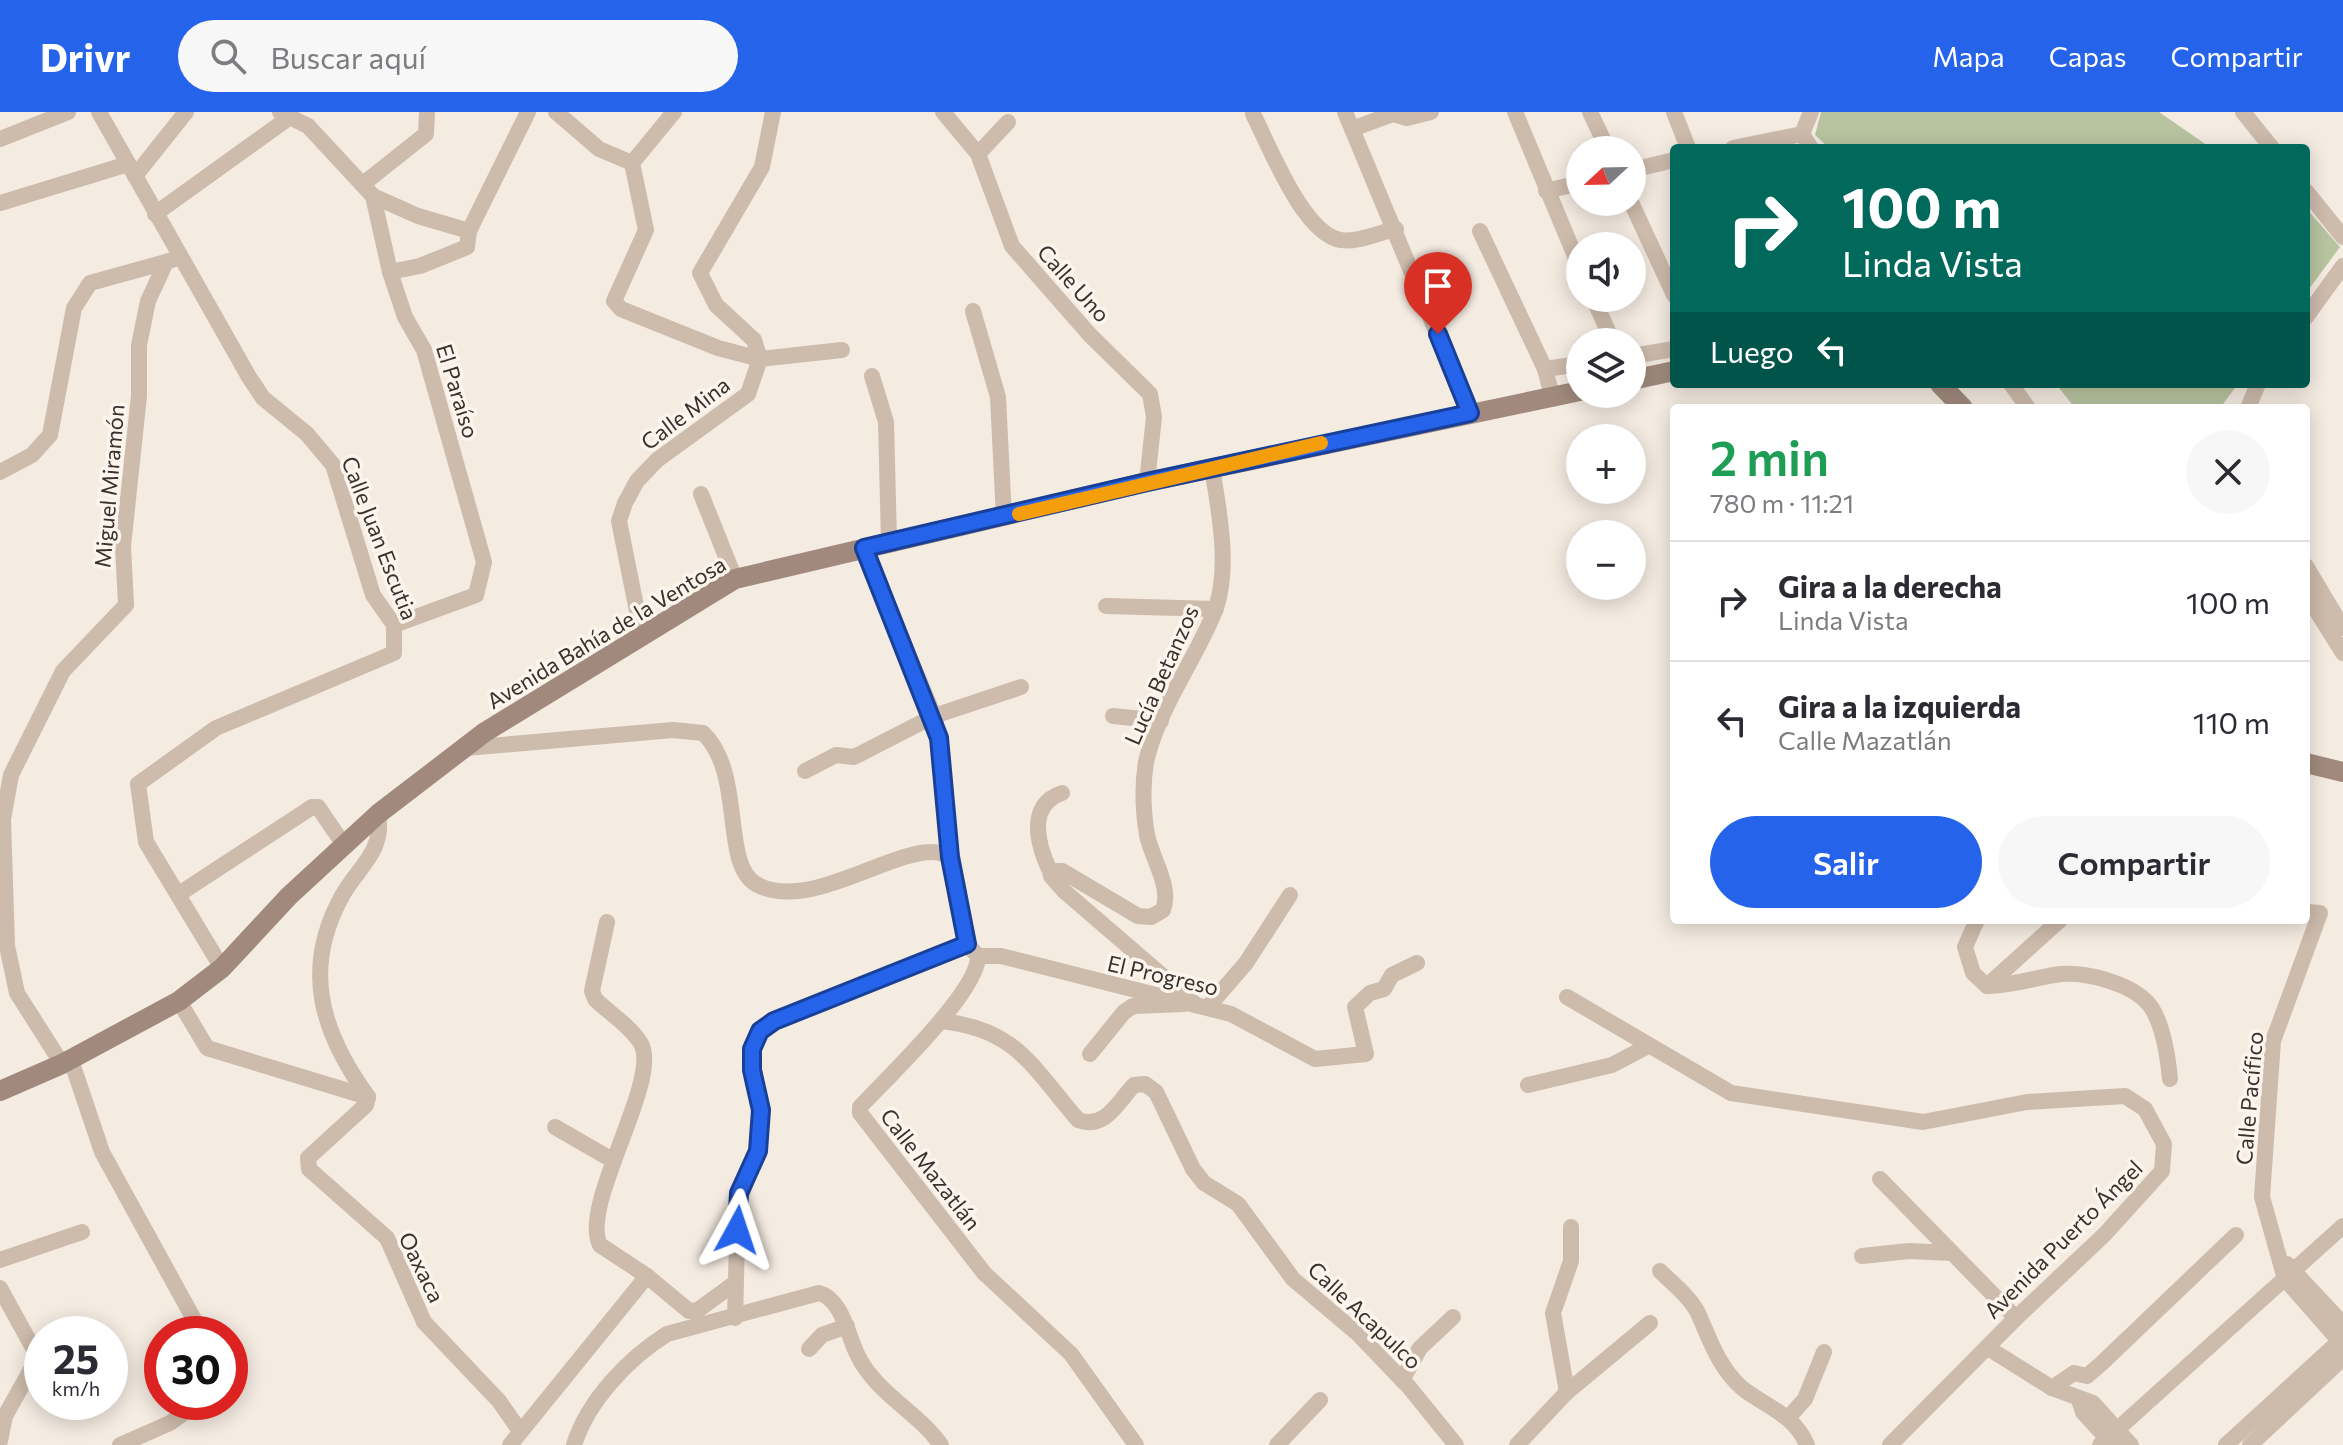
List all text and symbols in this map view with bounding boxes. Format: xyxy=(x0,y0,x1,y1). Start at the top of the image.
search box xyxy=(178,20,738,92)
text: Drivr xyxy=(40,33,130,80)
icon: search xyxy=(206,34,250,78)
text: Buscar aquí xyxy=(270,38,426,75)
text: Mapa xyxy=(1932,39,2005,73)
text: Capas xyxy=(2049,39,2126,73)
text: Compartir xyxy=(2170,39,2303,73)
north arrow xyxy=(1566,136,1646,216)
map controls xyxy=(1566,136,1646,600)
text: 100 m xyxy=(1842,171,2001,240)
icon: right xyxy=(1710,176,1814,280)
button: sound xyxy=(1566,232,1646,312)
street label: Calle Uno xyxy=(1032,239,1116,327)
text: Linda Vista xyxy=(1842,240,2023,284)
pin xyxy=(1404,252,1472,334)
icon: arrive xyxy=(1416,264,1460,308)
button: layers xyxy=(1566,328,1646,408)
icon: left xyxy=(1810,328,1854,372)
text: Luego xyxy=(1710,332,1794,369)
street label: El Paraíso xyxy=(431,341,485,441)
street label: Calle Mina xyxy=(635,371,735,455)
street label: Miguel Miramón xyxy=(88,403,130,569)
button: + xyxy=(1566,424,1646,504)
text: 2 min xyxy=(1710,427,1829,486)
button: close xyxy=(2186,430,2270,514)
street label: Calle Juan Escutia xyxy=(336,452,424,624)
text: 780 m · 11:21 xyxy=(1710,487,1854,518)
button: − xyxy=(1566,520,1646,600)
street label: Avenida Bahía de la Ventosa xyxy=(482,550,730,714)
text: Gira a la derecha xyxy=(1778,567,2002,604)
icon: right xyxy=(1710,579,1754,623)
text: 100 m xyxy=(2186,583,2270,620)
street label: Lucía Betanzos xyxy=(1118,601,1204,749)
text: Linda Vista xyxy=(1778,604,1909,635)
text: Gira a la izquierda xyxy=(1778,687,2021,724)
icon: left xyxy=(1710,699,1754,743)
text: 110 m xyxy=(2193,703,2270,740)
text: Calle Mazatlán xyxy=(1778,724,1952,755)
button: Salir xyxy=(1710,816,1982,908)
button: Compartir xyxy=(1998,816,2270,908)
street label: El Progreso xyxy=(1105,949,1221,1001)
street label: Calle Pacífico xyxy=(2230,1030,2268,1166)
street label: Calle Mazatlán xyxy=(875,1103,987,1235)
street label: Avenida Puerto Ángel xyxy=(1978,1154,2148,1324)
position arrow xyxy=(695,1188,779,1272)
street label: Oaxaca xyxy=(393,1227,451,1307)
street label: Calle Acapulco xyxy=(1303,1255,1427,1375)
speed limit sign: 30 xyxy=(144,1316,248,1420)
text: 25 xyxy=(53,1333,99,1382)
text: km/h xyxy=(52,1376,100,1400)

